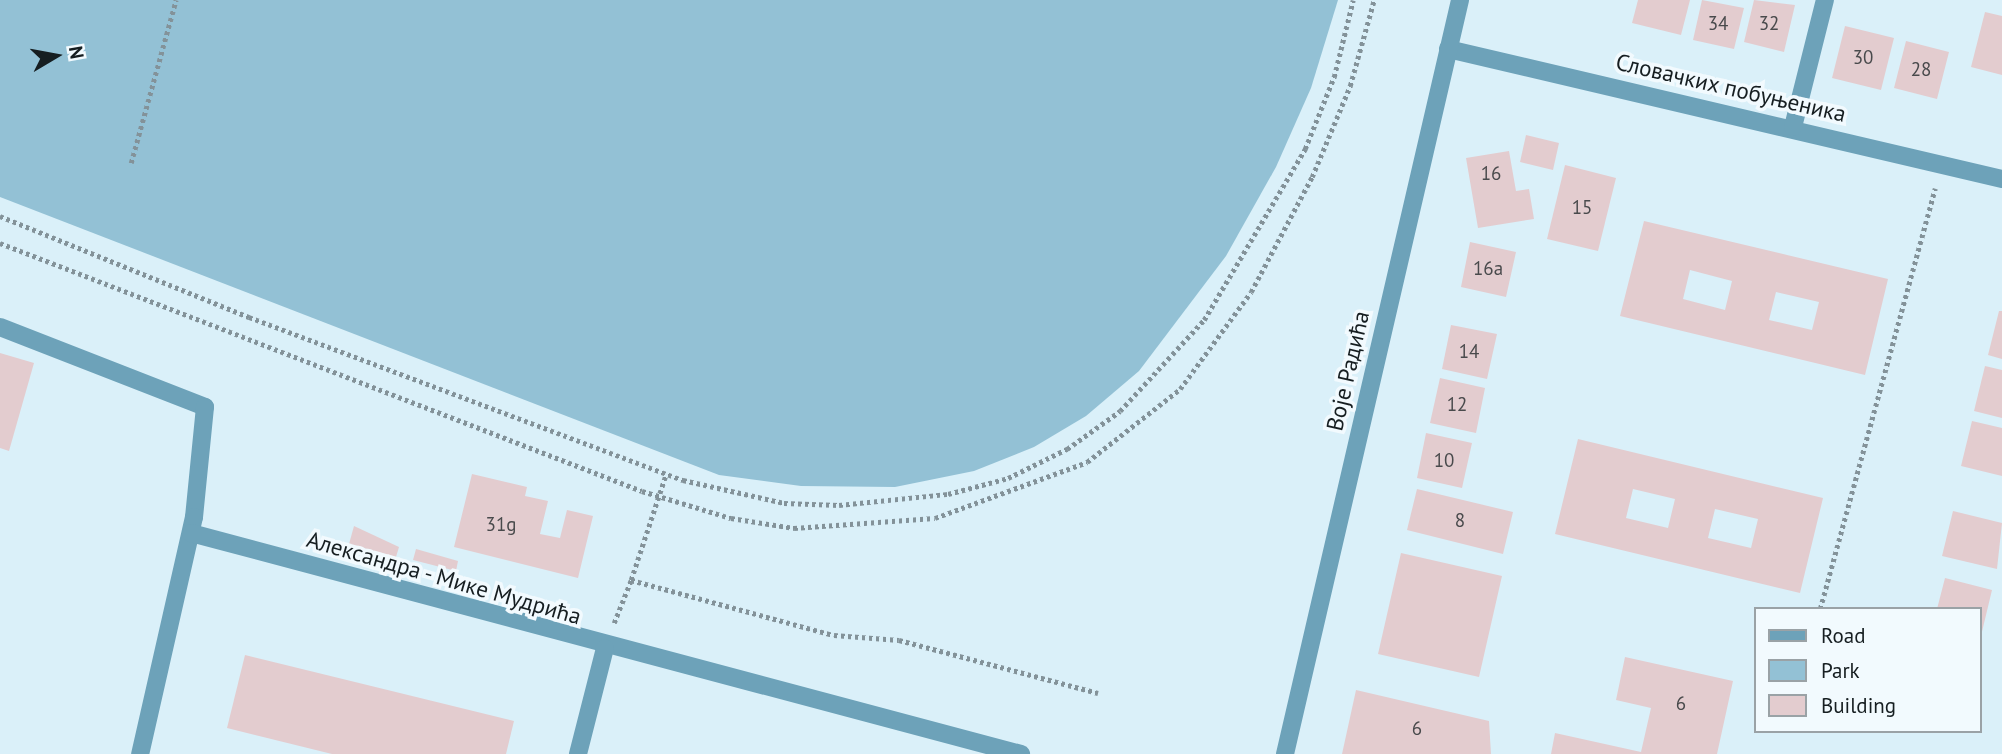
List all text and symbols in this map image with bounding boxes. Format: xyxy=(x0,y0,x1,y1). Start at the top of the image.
house number: 34 xyxy=(1708,13,1728,35)
house number: 32 xyxy=(1759,13,1779,35)
north arrow xyxy=(21,21,91,91)
text: N xyxy=(64,44,90,61)
house number: 30 xyxy=(1853,47,1873,69)
street label: Словачких побуњеника xyxy=(1613,48,1849,128)
house number: 28 xyxy=(1911,59,1931,81)
house number: 16 xyxy=(1481,163,1501,185)
house number: 15 xyxy=(1572,197,1592,219)
house number: 16a xyxy=(1473,258,1503,280)
street label: Воје Радића xyxy=(1321,308,1375,434)
house number: 14 xyxy=(1459,341,1479,363)
house number: 12 xyxy=(1447,394,1467,416)
house number: 10 xyxy=(1434,450,1454,472)
house number: 8 xyxy=(1455,510,1465,532)
house number: 31g xyxy=(486,514,516,536)
street label: Александра - Мике Мудрића xyxy=(302,525,586,631)
legend xyxy=(1754,607,1981,733)
text: Road xyxy=(1821,622,1865,649)
text: Park xyxy=(1821,657,1860,684)
text: Building xyxy=(1821,692,1896,719)
house number: 6 xyxy=(1676,693,1686,715)
house number: 6 xyxy=(1412,718,1422,740)

